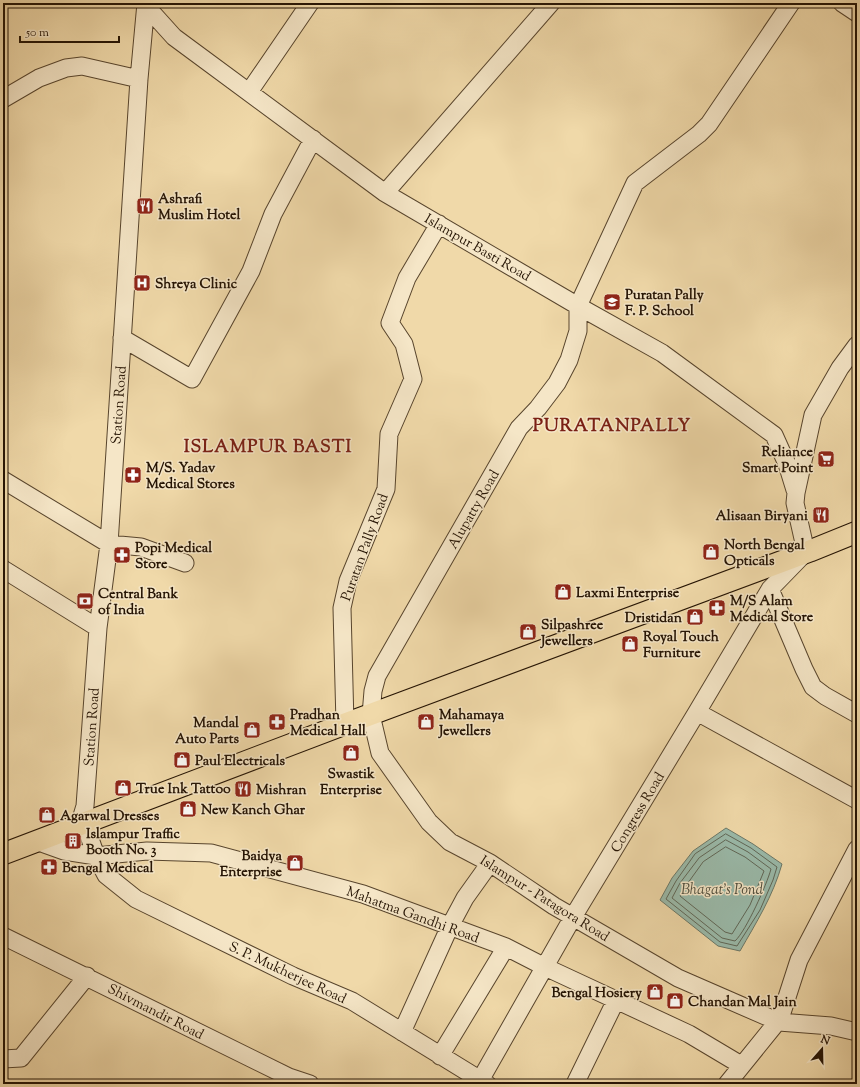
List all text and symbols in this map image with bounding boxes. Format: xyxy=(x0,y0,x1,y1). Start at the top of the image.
scale bar xyxy=(20,18,119,44)
text: 50 m xyxy=(25,24,49,42)
place label: Ashrafi Muslim Hotel xyxy=(158,190,241,226)
restaurant icon: Ashrafi Muslim Hotel xyxy=(135,196,155,216)
street label: Islampur Basti Road xyxy=(420,210,534,287)
hospital icon: Shreya Clinic xyxy=(132,273,152,293)
place label: Shreya Clinic xyxy=(155,275,238,295)
place label: Puratan Pally F. P. School xyxy=(625,286,704,322)
school or university icon: Puratan Pally F. P. School xyxy=(602,292,622,312)
street label: Station Road xyxy=(107,365,133,445)
district label: PURATANPALLY xyxy=(533,414,691,440)
district label: ISLAMPUR BASTI xyxy=(184,435,352,461)
place label: Reliance Smart Point xyxy=(742,443,813,479)
supermarket icon: Reliance Smart Point xyxy=(816,449,836,469)
place label: M/S. Yadav Medical Stores xyxy=(146,459,235,495)
pharmacy icon: M/S. Yadav Medical Stores xyxy=(123,465,143,485)
street label: Alupatty Road xyxy=(444,467,506,553)
street label: Puratan Pally Road xyxy=(337,491,395,604)
restaurant icon: Alisaan Biryani xyxy=(811,505,831,525)
place label: Alisaan Biryani xyxy=(715,507,808,527)
place label: North Bengal Opticals xyxy=(724,536,805,572)
place label: Popi Medical Store xyxy=(135,539,212,575)
shop icon: North Bengal Opticals xyxy=(701,542,721,562)
pharmacy icon: Popi Medical Store xyxy=(112,545,132,565)
shop icon: Laxmi Enterprise xyxy=(553,582,573,602)
place label: Laxmi Enterprise xyxy=(576,584,680,604)
place label: Central Bank of India xyxy=(98,585,178,621)
bank icon: Central Bank of India xyxy=(75,591,95,611)
place label: M/S Alam Medical Store xyxy=(730,592,814,628)
pharmacy icon: M/S Alam Medical Store xyxy=(707,598,727,618)
shop icon: Dristidan xyxy=(685,607,705,627)
place label: Dristidan xyxy=(625,609,683,629)
place label: Silpashree Jewellers xyxy=(540,616,604,652)
shop icon: Silpashree Jewellers xyxy=(518,622,538,642)
place label: Royal Touch Furniture xyxy=(643,628,720,664)
shop icon: Royal Touch Furniture xyxy=(620,634,640,654)
street label: Station Road xyxy=(80,687,106,767)
place label: Pradhan Medical Hall xyxy=(290,706,366,742)
place label: Mahamaya Jewellers xyxy=(438,706,505,742)
pharmacy icon: Pradhan Medical Hall xyxy=(267,712,287,732)
shop icon: Mahamaya Jewellers xyxy=(416,712,436,732)
place label: Mandal Auto Parts xyxy=(175,714,239,750)
shop icon: Mandal Auto Parts xyxy=(242,720,262,740)
shop icon: Swastik Enterprise xyxy=(341,743,361,763)
shop icon: Paul Electricals xyxy=(172,750,192,770)
place label: Paul Electricals xyxy=(195,752,286,772)
place label: Swastik Enterprise xyxy=(320,765,383,801)
street label: Congress Road xyxy=(607,769,671,857)
shop icon: True Ink Tattoo xyxy=(113,778,133,798)
restaurant icon: Mishran xyxy=(233,779,253,799)
place label: True Ink Tattoo xyxy=(136,780,231,800)
place label: Mishran xyxy=(256,781,307,801)
shop icon: New Kanch Ghar xyxy=(178,799,198,819)
place label: New Kanch Ghar xyxy=(201,801,306,821)
shop icon: Agarwal Dresses xyxy=(37,805,57,825)
place label: Agarwal Dresses xyxy=(60,807,160,827)
place label: Islampur Traffic Booth No. 3 xyxy=(86,825,181,861)
building icon: Islampur Traffic Booth No. 3 xyxy=(63,831,83,851)
place label: Baidya Enterprise xyxy=(220,847,283,883)
street label: Islampur - Patagora Road xyxy=(475,852,613,948)
shop icon: Baidya Enterprise xyxy=(285,853,305,873)
pharmacy icon: Bengal Medical xyxy=(39,857,59,877)
place label: Bengal Medical xyxy=(62,859,153,879)
water label: Bhagat’s Pond xyxy=(681,880,764,901)
street label: Mahatma Gandhi Road xyxy=(343,882,482,949)
street label: S. P. Mukherjee Road xyxy=(225,938,349,1010)
street label: Shivmandir Road xyxy=(104,980,207,1046)
shop icon: Bengal Hosiery xyxy=(645,982,665,1002)
place label: Bengal Hosiery xyxy=(551,984,642,1004)
shop icon: Chandan Mal Jain xyxy=(665,991,685,1011)
place label: Chandan Mal Jain xyxy=(688,993,797,1013)
north arrow xyxy=(802,1029,842,1069)
text: N xyxy=(817,1031,832,1050)

